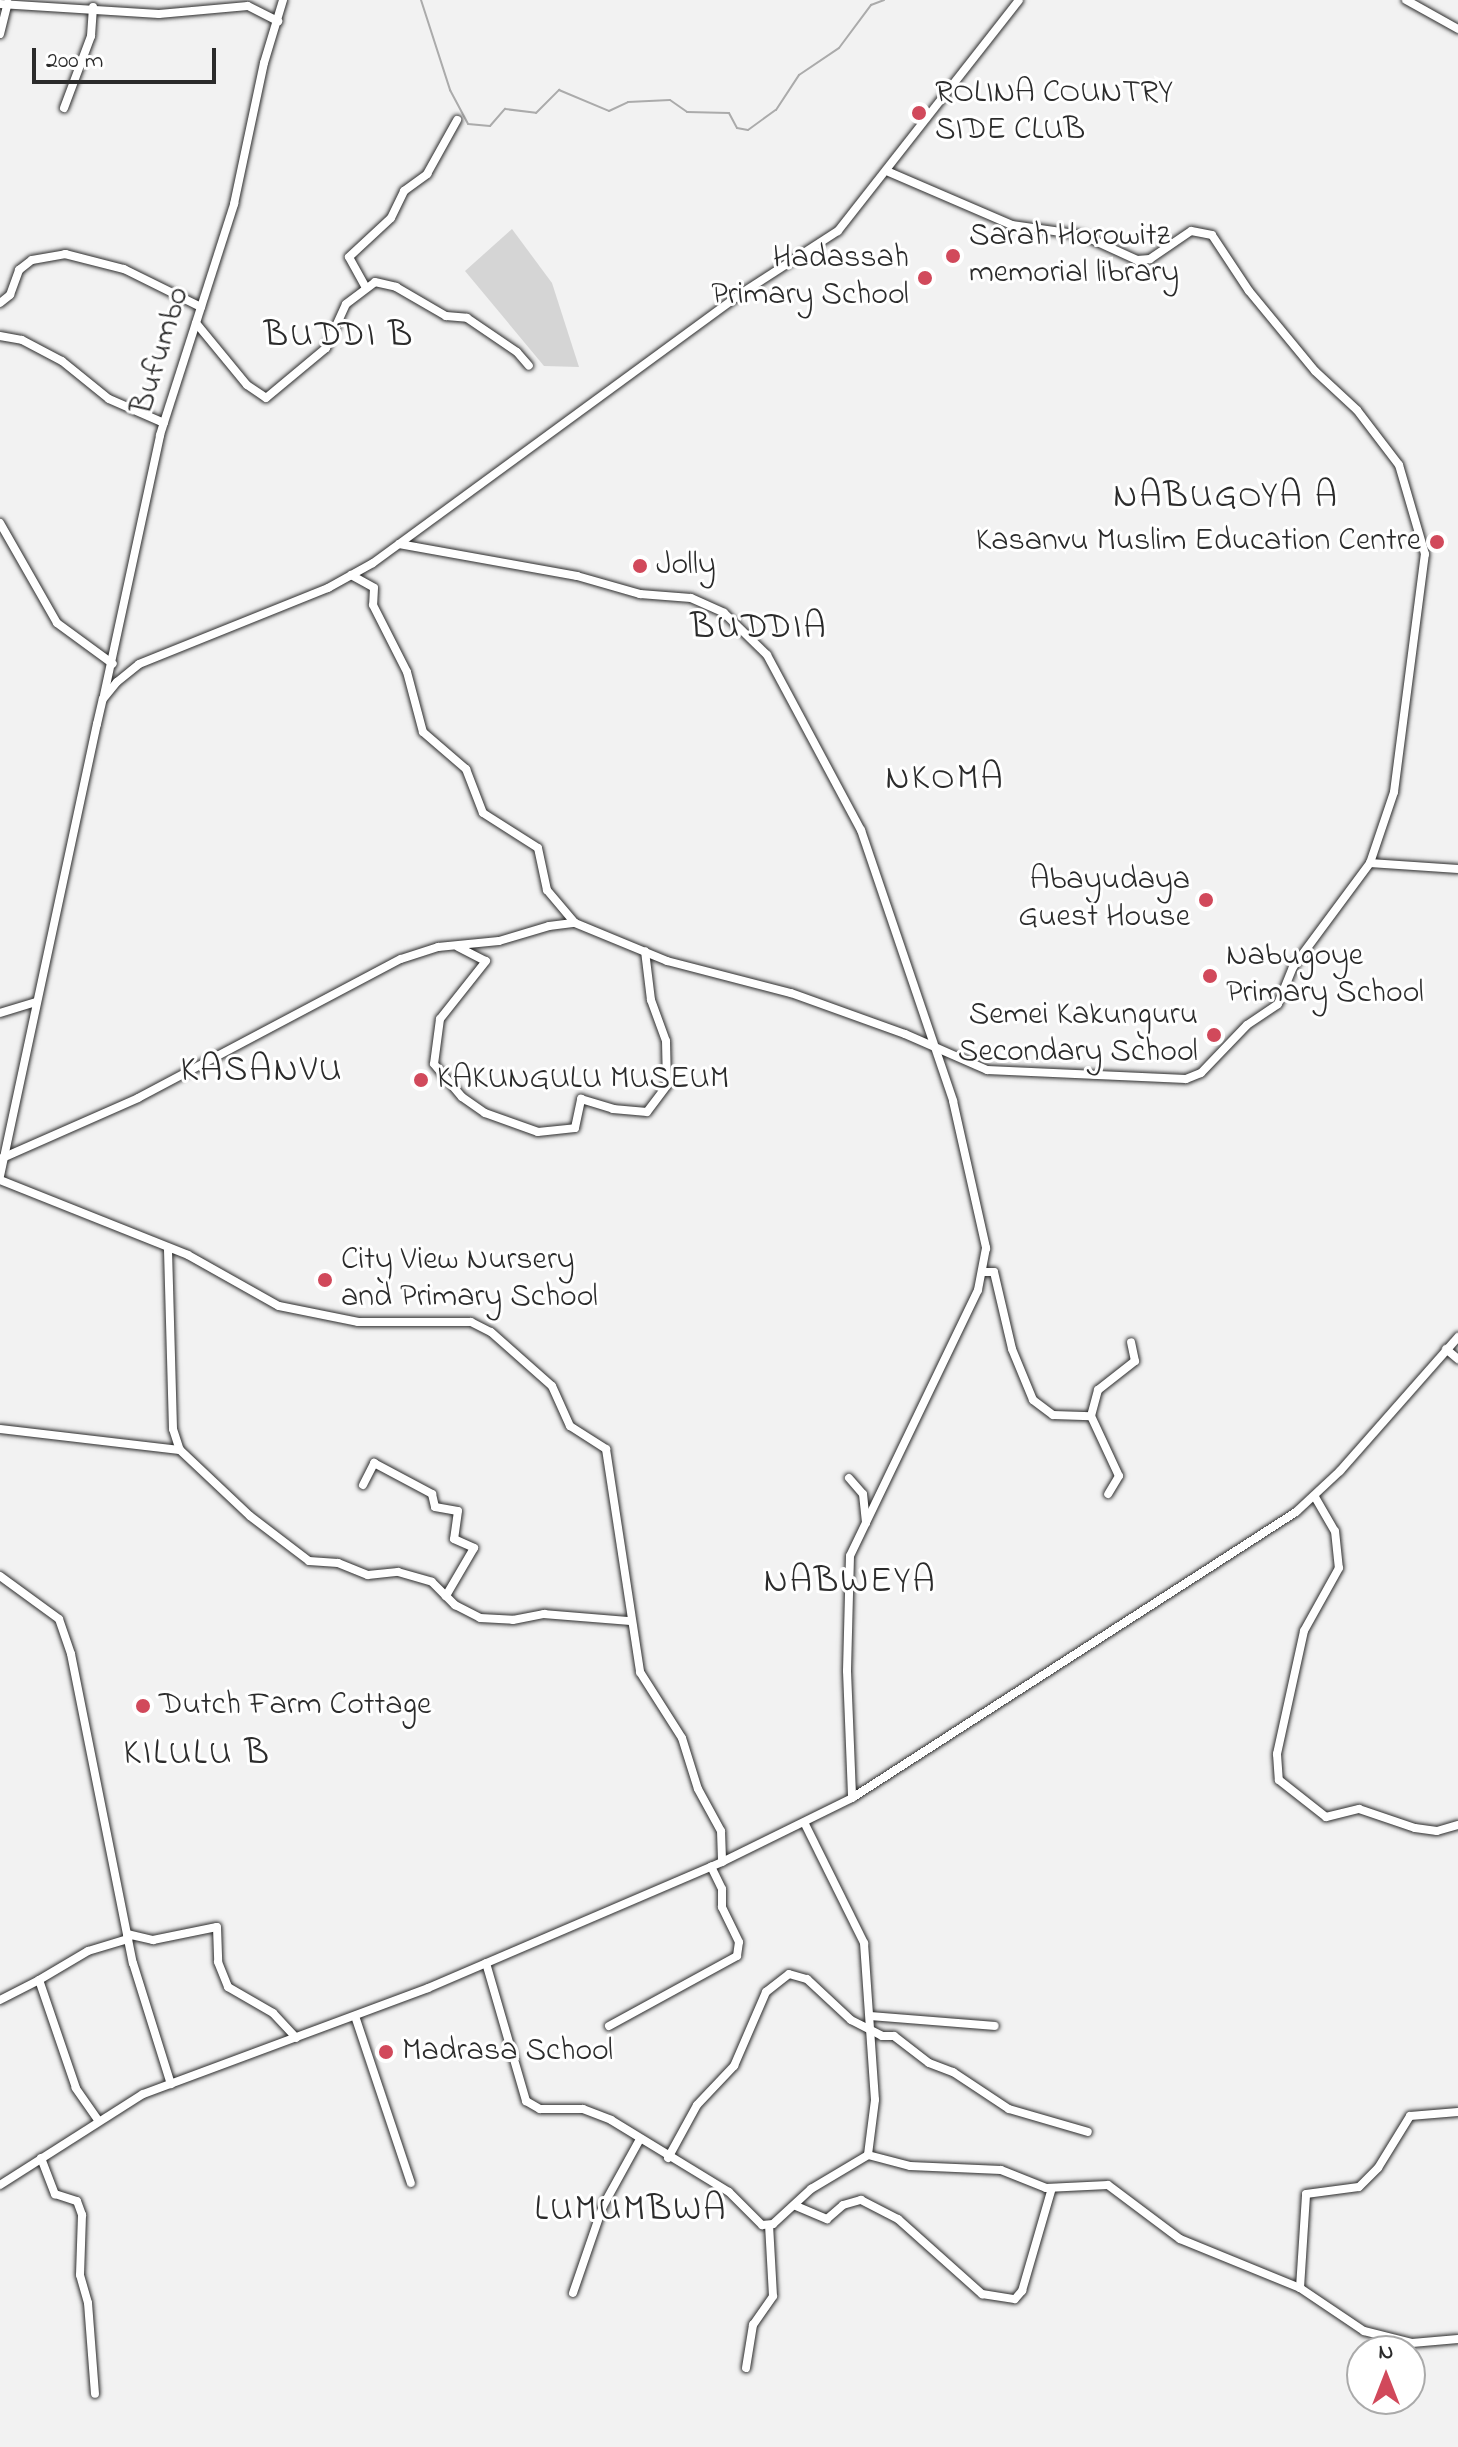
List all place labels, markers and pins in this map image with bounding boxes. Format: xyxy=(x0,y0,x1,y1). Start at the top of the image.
place label: ROLINA COUNTRY SIDE CLUB xyxy=(935,76,1173,151)
marker: ROLINA COUNTRY SIDE CLUB xyxy=(910,104,928,122)
place label: Sarah Horowitz memorial library xyxy=(969,219,1179,294)
place label: Hadassah Primary School xyxy=(711,241,909,316)
marker: Sarah Horowitz memorial library xyxy=(944,247,962,265)
marker: Hadassah Primary School xyxy=(916,269,934,287)
place label: Kasanvu Muslim Education Centre xyxy=(976,523,1421,561)
marker: Kasanvu Muslim Education Centre xyxy=(1428,533,1446,551)
place label: Jolly xyxy=(656,547,716,585)
marker: Jolly xyxy=(631,557,649,575)
place label: Abayudaya Guest House xyxy=(1018,863,1190,938)
marker: Abayudaya Guest House xyxy=(1197,891,1215,909)
place label: Nabugoye Primary School xyxy=(1226,939,1424,1014)
marker: Nabugoye Primary School xyxy=(1201,967,1219,985)
place label: Semei Kakunguru Secondary School xyxy=(958,998,1198,1073)
marker: Semei Kakunguru Secondary School xyxy=(1205,1026,1223,1044)
place label: KAKUNGULU MUSEUM xyxy=(437,1061,729,1099)
marker: KAKUNGULU MUSEUM xyxy=(412,1071,430,1089)
place label: City View Nursery and Primary School xyxy=(341,1243,598,1318)
marker: City View Nursery and Primary School xyxy=(316,1271,334,1289)
place label: Dutch Farm Cottage xyxy=(159,1687,431,1725)
marker: Dutch Farm Cottage xyxy=(134,1697,152,1715)
place label: Madrasa School xyxy=(402,2033,613,2071)
marker: Madrasa School xyxy=(377,2043,395,2061)

